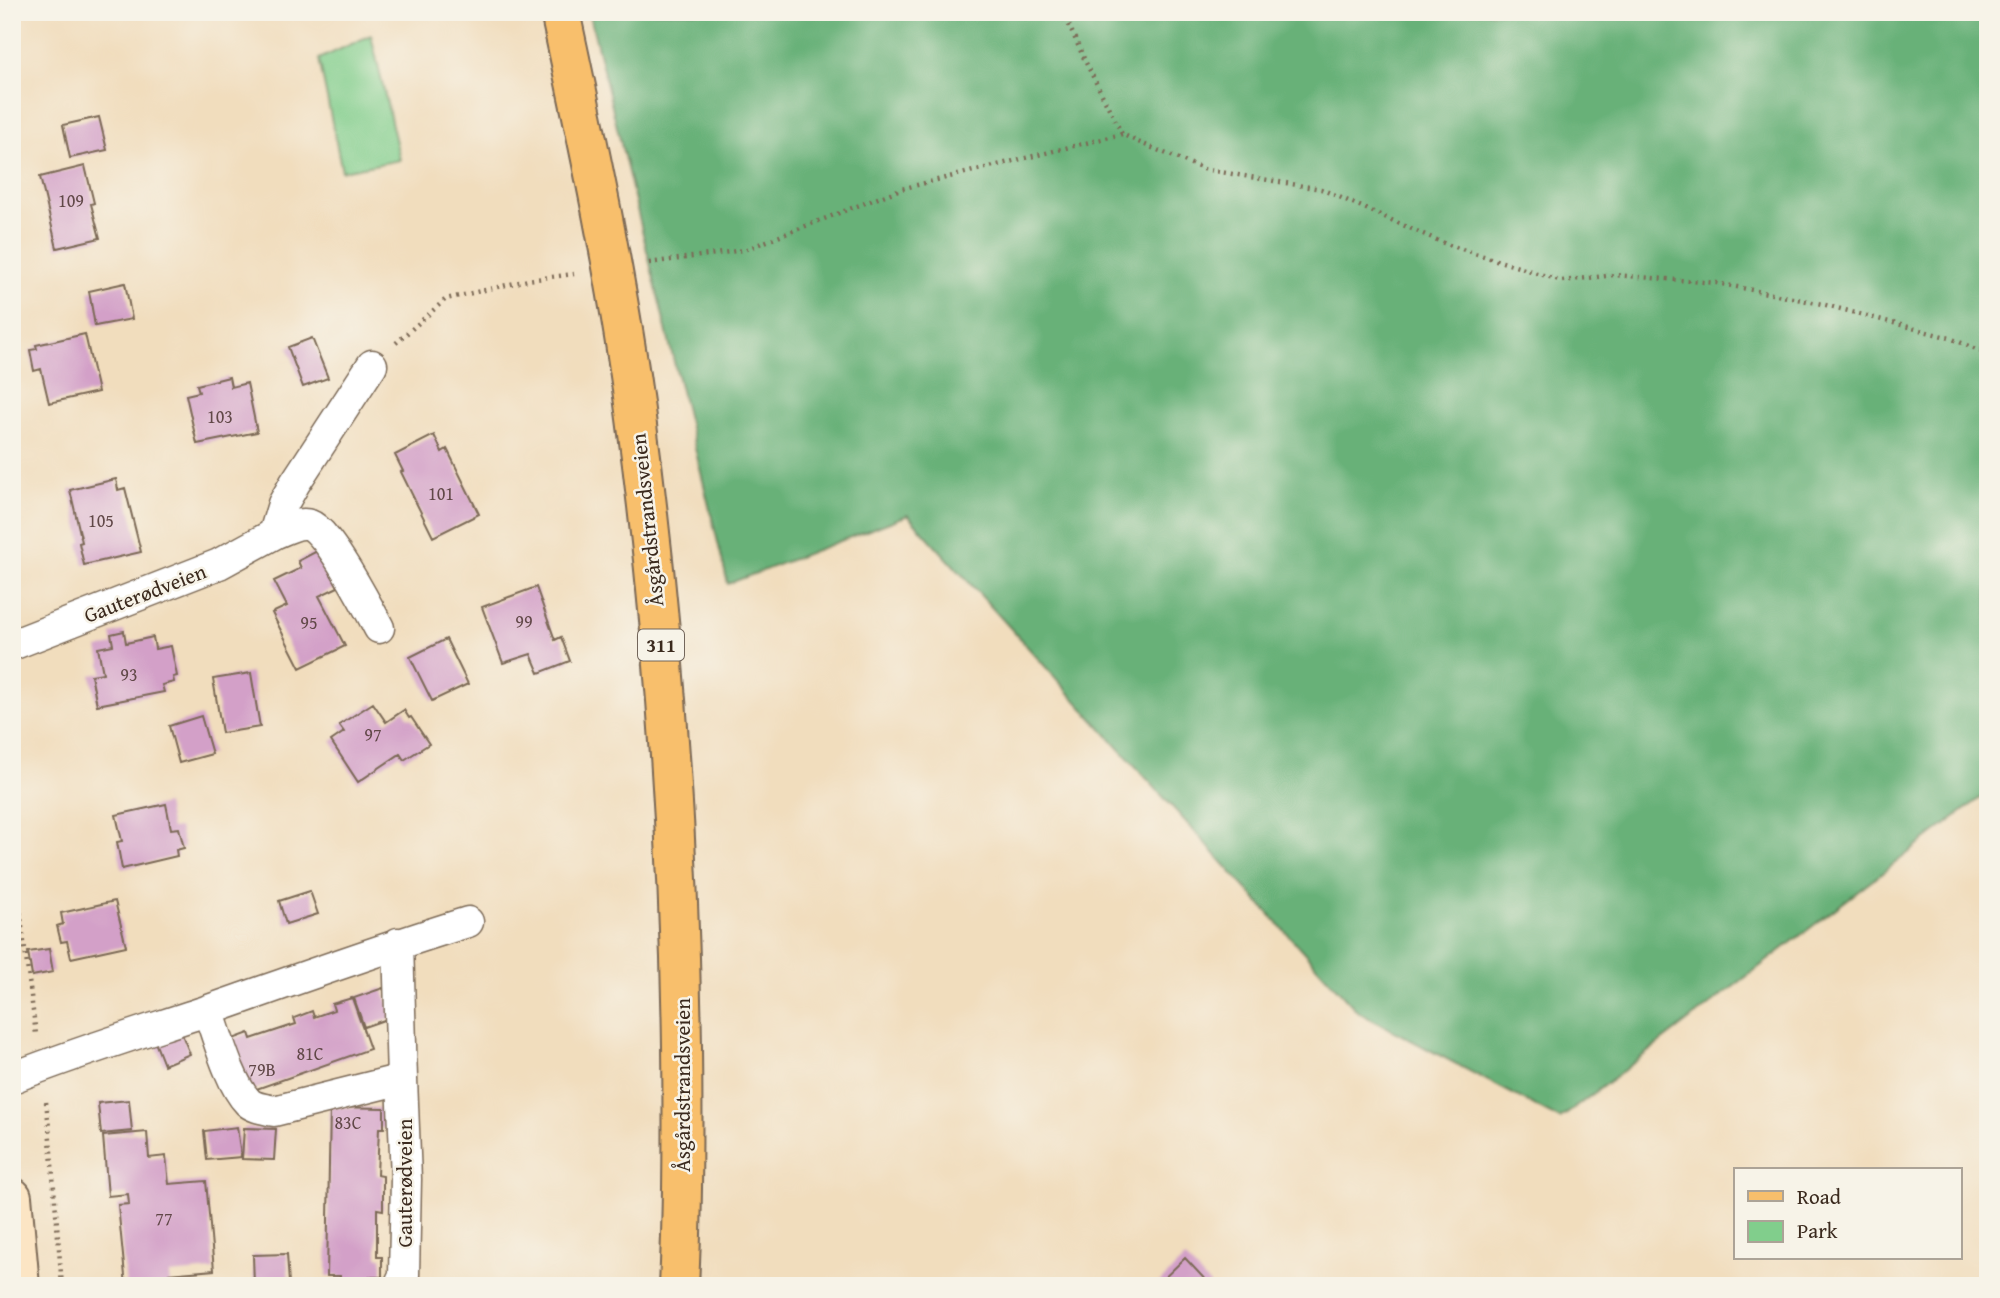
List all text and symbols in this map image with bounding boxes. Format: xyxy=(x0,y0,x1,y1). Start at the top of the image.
house number: 109 xyxy=(58,187,84,214)
house number: 103 xyxy=(207,403,233,430)
street label: Åsgårdstrandsveien xyxy=(622,432,672,608)
house number: 101 xyxy=(428,480,454,507)
house number: 105 xyxy=(88,507,114,534)
street label: Gauterødveien xyxy=(79,555,211,631)
house number: 99 xyxy=(515,608,533,635)
house number: 95 xyxy=(300,609,318,636)
road number: 311 xyxy=(638,630,684,660)
house number: 93 xyxy=(120,661,138,688)
house number: 97 xyxy=(364,721,382,748)
street label: Åsgårdstrandsveien xyxy=(667,998,698,1172)
house number: 81C xyxy=(296,1040,324,1067)
house number: 79B xyxy=(248,1056,276,1083)
house number: 83C xyxy=(334,1109,362,1136)
street label: Gauterødveien xyxy=(389,1118,420,1247)
legend xyxy=(1734,1168,1962,1260)
text: Road xyxy=(1797,1181,1842,1212)
house number: 77 xyxy=(155,1205,173,1232)
text: Park xyxy=(1797,1215,1838,1246)

